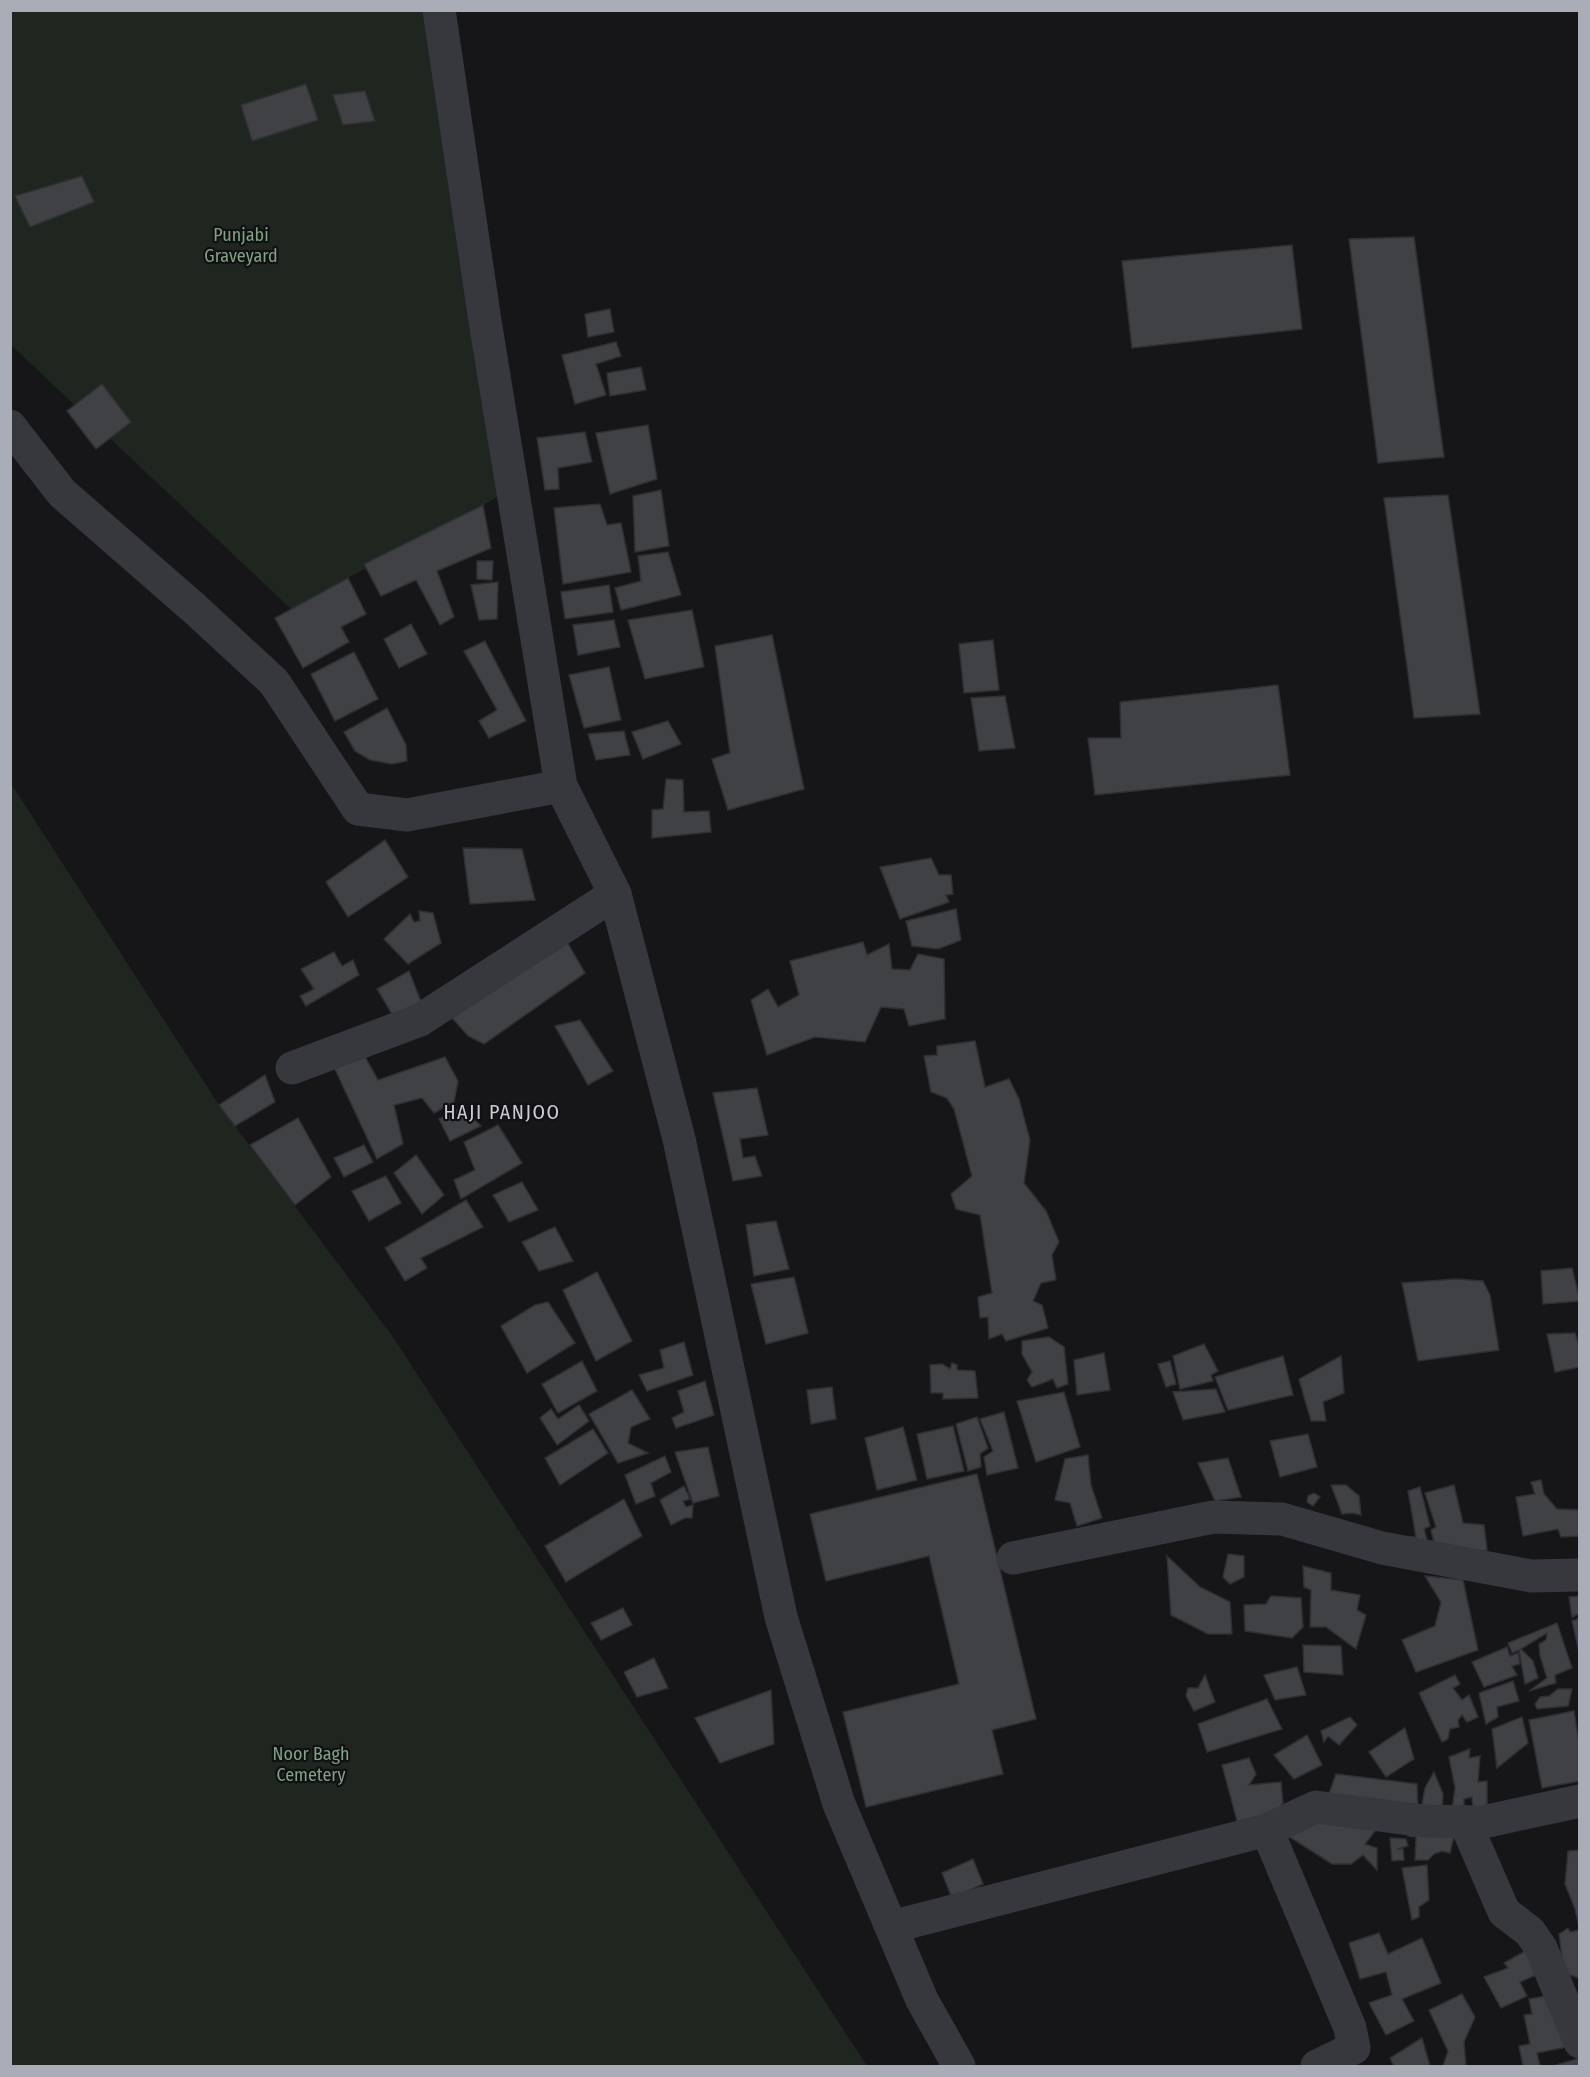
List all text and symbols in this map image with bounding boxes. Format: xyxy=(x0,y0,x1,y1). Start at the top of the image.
park label: Punjabi Graveyard xyxy=(204,224,278,267)
district label: HAJI PANJOO xyxy=(443,1100,561,1124)
park label: Noor Bagh Cemetery xyxy=(273,1743,349,1786)

